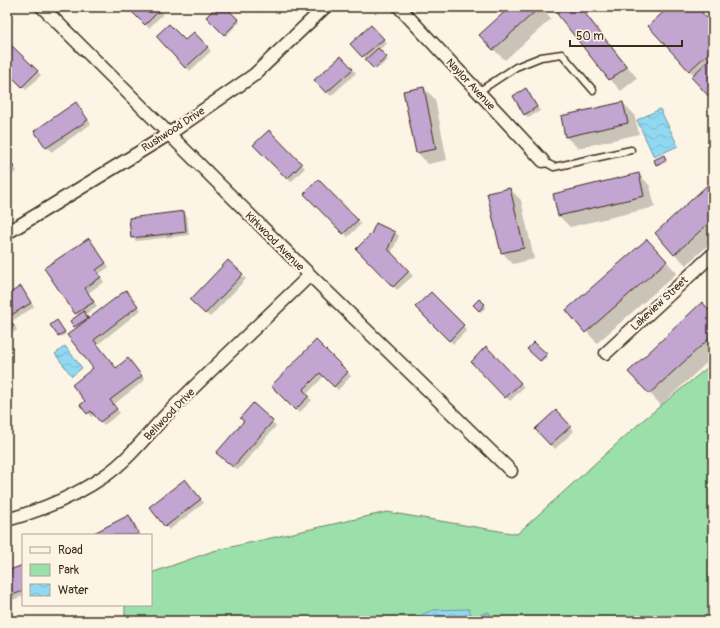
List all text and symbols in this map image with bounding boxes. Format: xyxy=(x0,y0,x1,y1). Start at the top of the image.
scale bar xyxy=(570,22,682,48)
text: 50 m xyxy=(576,29,604,44)
street label: Naylor Avenue xyxy=(443,56,498,113)
street label: Rushwood Drive xyxy=(139,104,208,155)
street label: Kirkwood Avenue xyxy=(242,209,307,274)
street label: Lakeview Street xyxy=(628,273,691,333)
street label: Bellwood Drive xyxy=(141,385,198,443)
legend xyxy=(22,534,152,606)
text: Road xyxy=(58,543,83,558)
text: Park xyxy=(58,563,79,578)
text: Water xyxy=(58,583,89,598)

